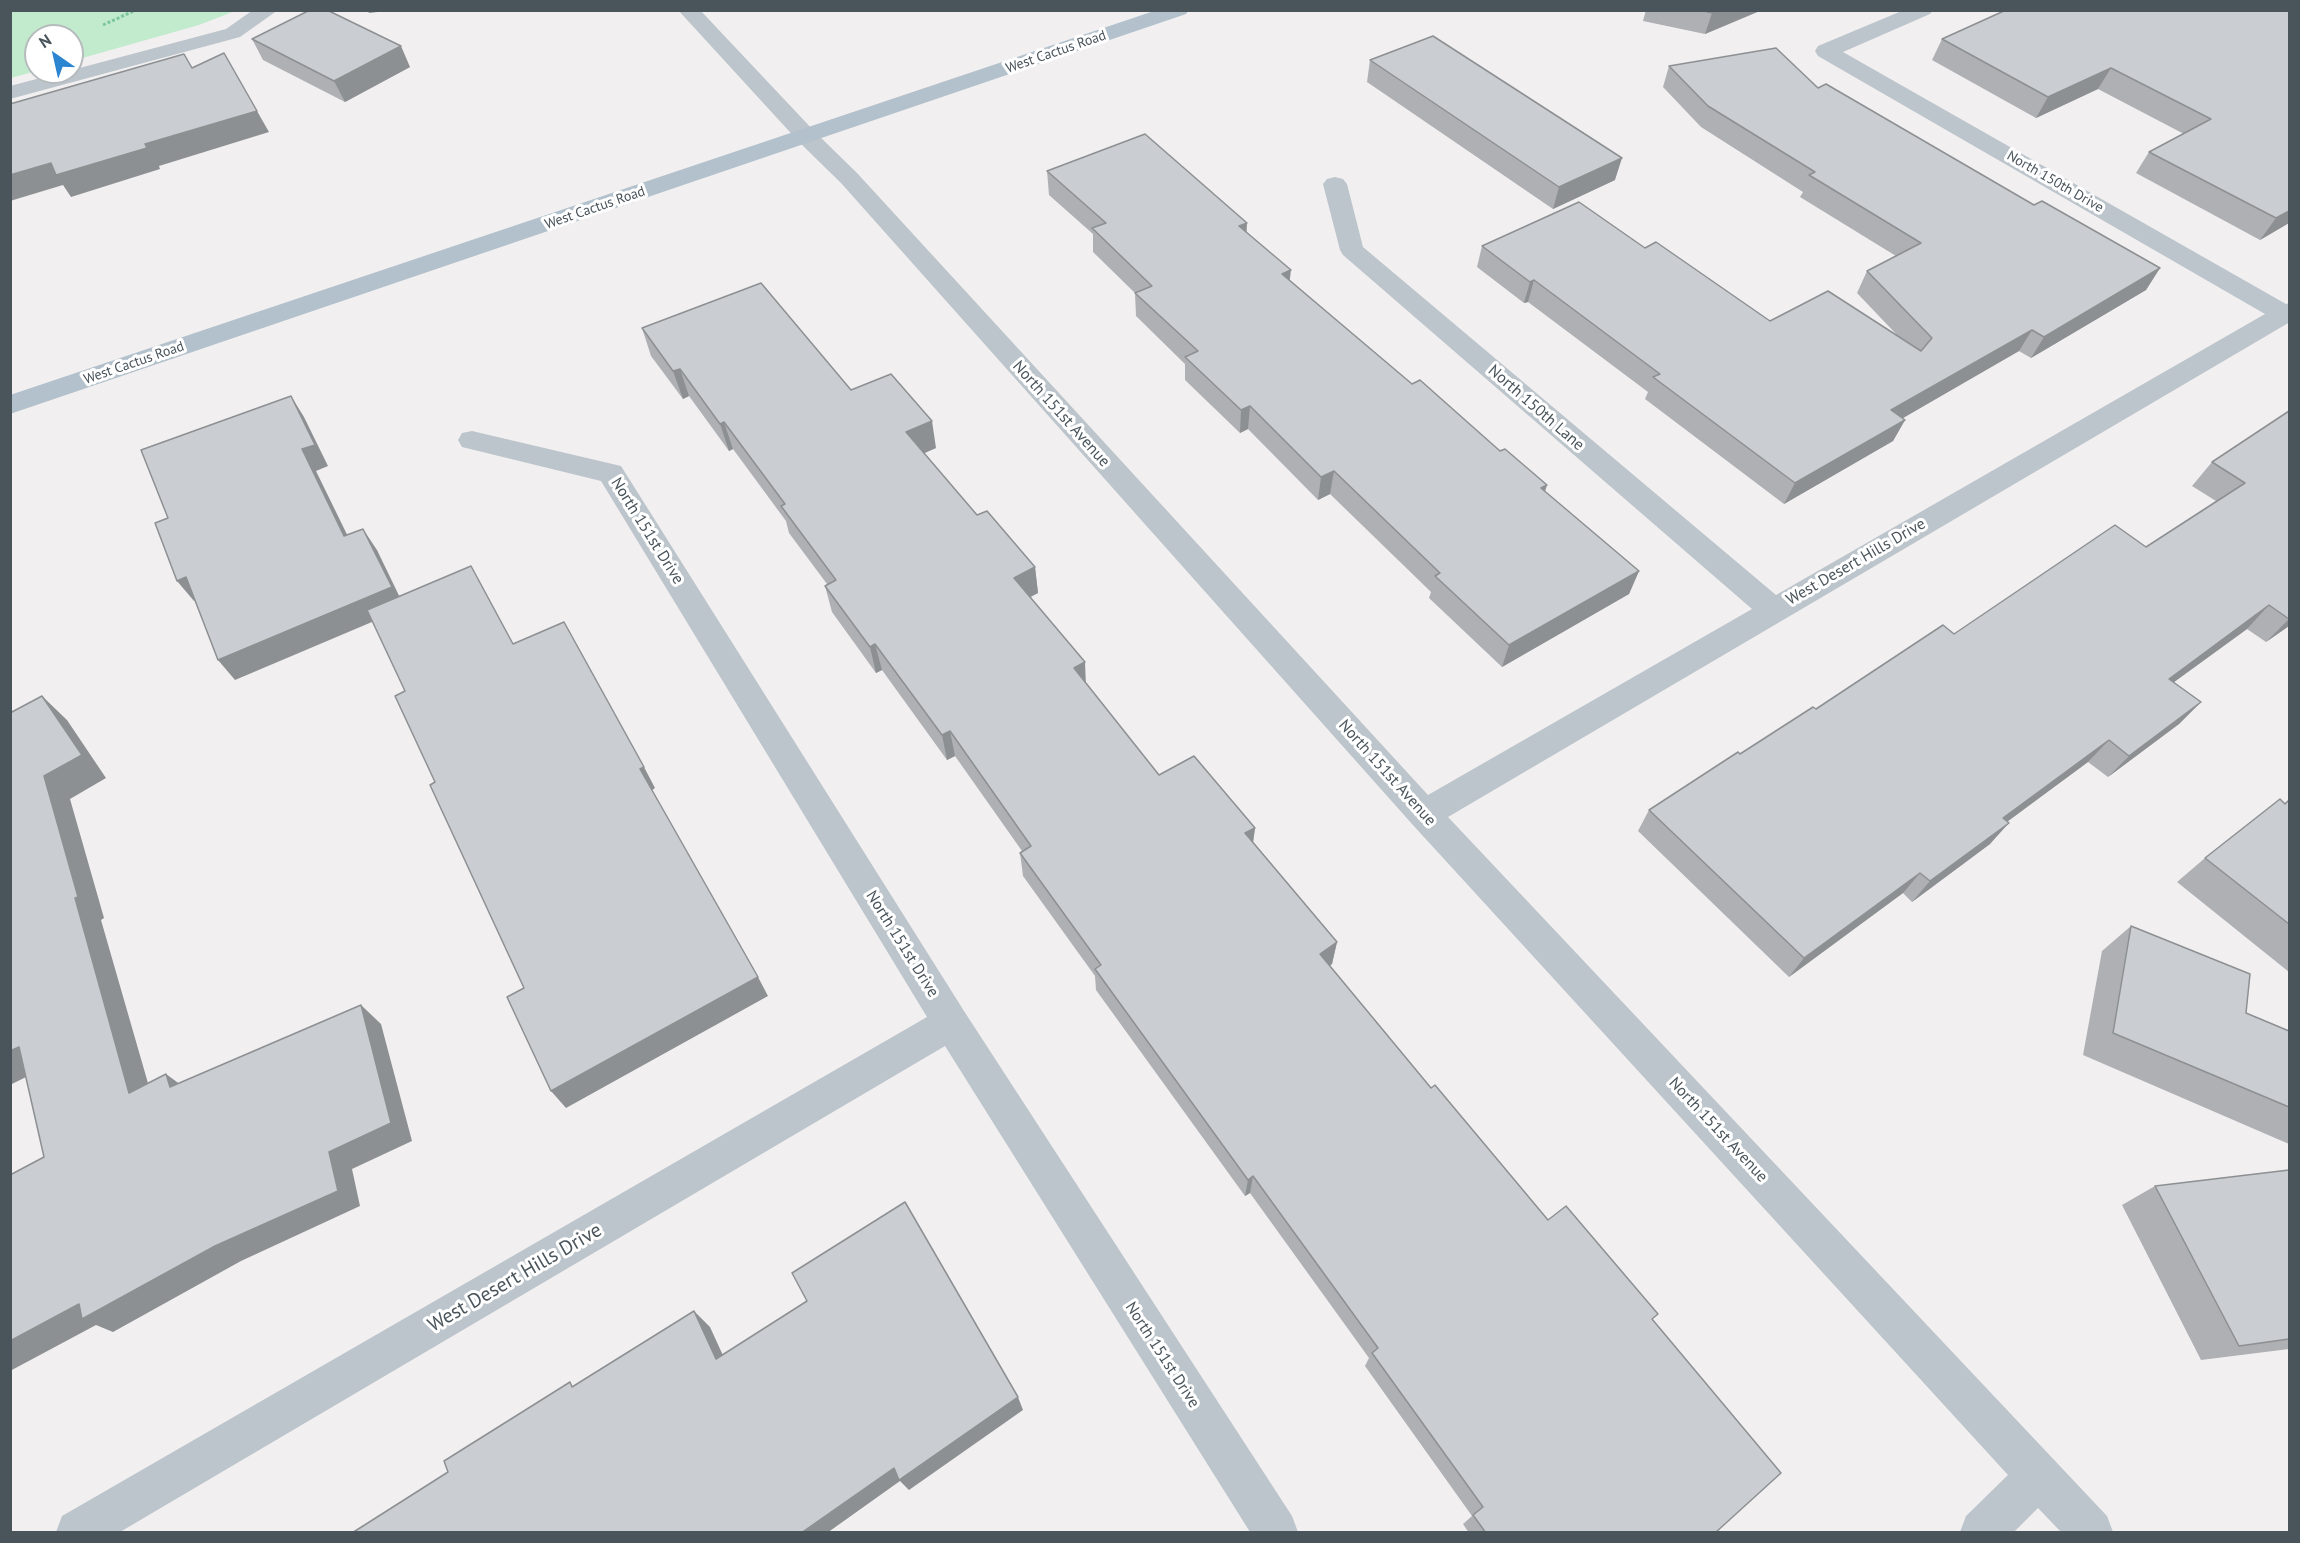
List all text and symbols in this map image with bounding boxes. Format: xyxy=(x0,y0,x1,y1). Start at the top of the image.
north arrow xyxy=(24,24,84,84)
street label: West Cactus Road xyxy=(1004,27,1108,77)
text: N xyxy=(35,30,55,52)
street label: North 150th Drive xyxy=(2004,148,2106,216)
street label: West Cactus Road xyxy=(543,183,647,233)
street label: West Cactus Road xyxy=(82,338,186,388)
street label: North 151st Avenue xyxy=(1008,357,1114,471)
street label: North 150th Lane xyxy=(1484,361,1588,455)
street label: North 151st Drive xyxy=(606,474,688,588)
street label: West Desert Hills Drive xyxy=(1783,514,1929,610)
street label: North 151st Avenue xyxy=(1334,716,1440,830)
street label: North 151st Drive xyxy=(861,887,943,1001)
street label: North 151st Avenue xyxy=(1665,1074,1771,1186)
street label: West Desert Hills Drive xyxy=(424,1218,606,1338)
street label: North 151st Drive xyxy=(1121,1299,1203,1411)

